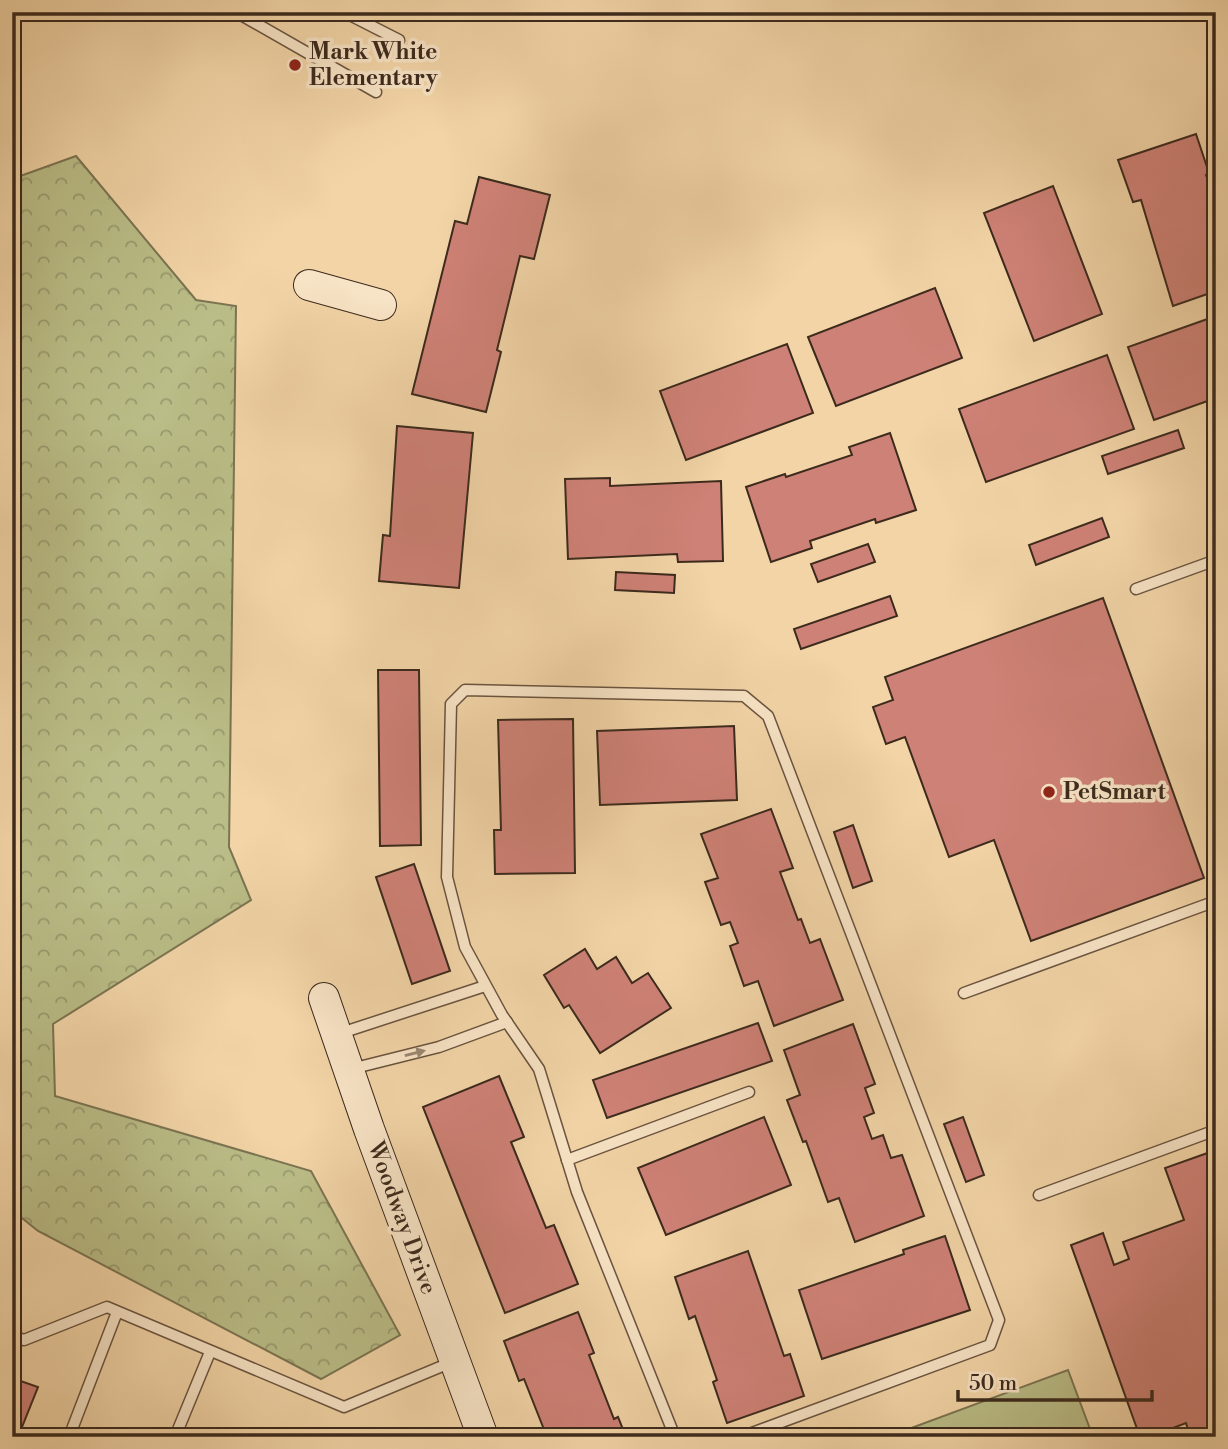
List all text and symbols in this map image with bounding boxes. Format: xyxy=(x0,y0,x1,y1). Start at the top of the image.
place label: Mark White Elementary xyxy=(309,38,438,92)
marker: Mark White Elementary xyxy=(287,57,303,73)
place label: PetSmart xyxy=(1063,778,1167,806)
marker: PetSmart xyxy=(1041,784,1057,800)
one-way arrow xyxy=(404,1047,426,1058)
street label: Woodway Drive xyxy=(361,1137,443,1298)
scale bar xyxy=(958,1358,1153,1402)
text: 50 m xyxy=(969,1371,1017,1397)

